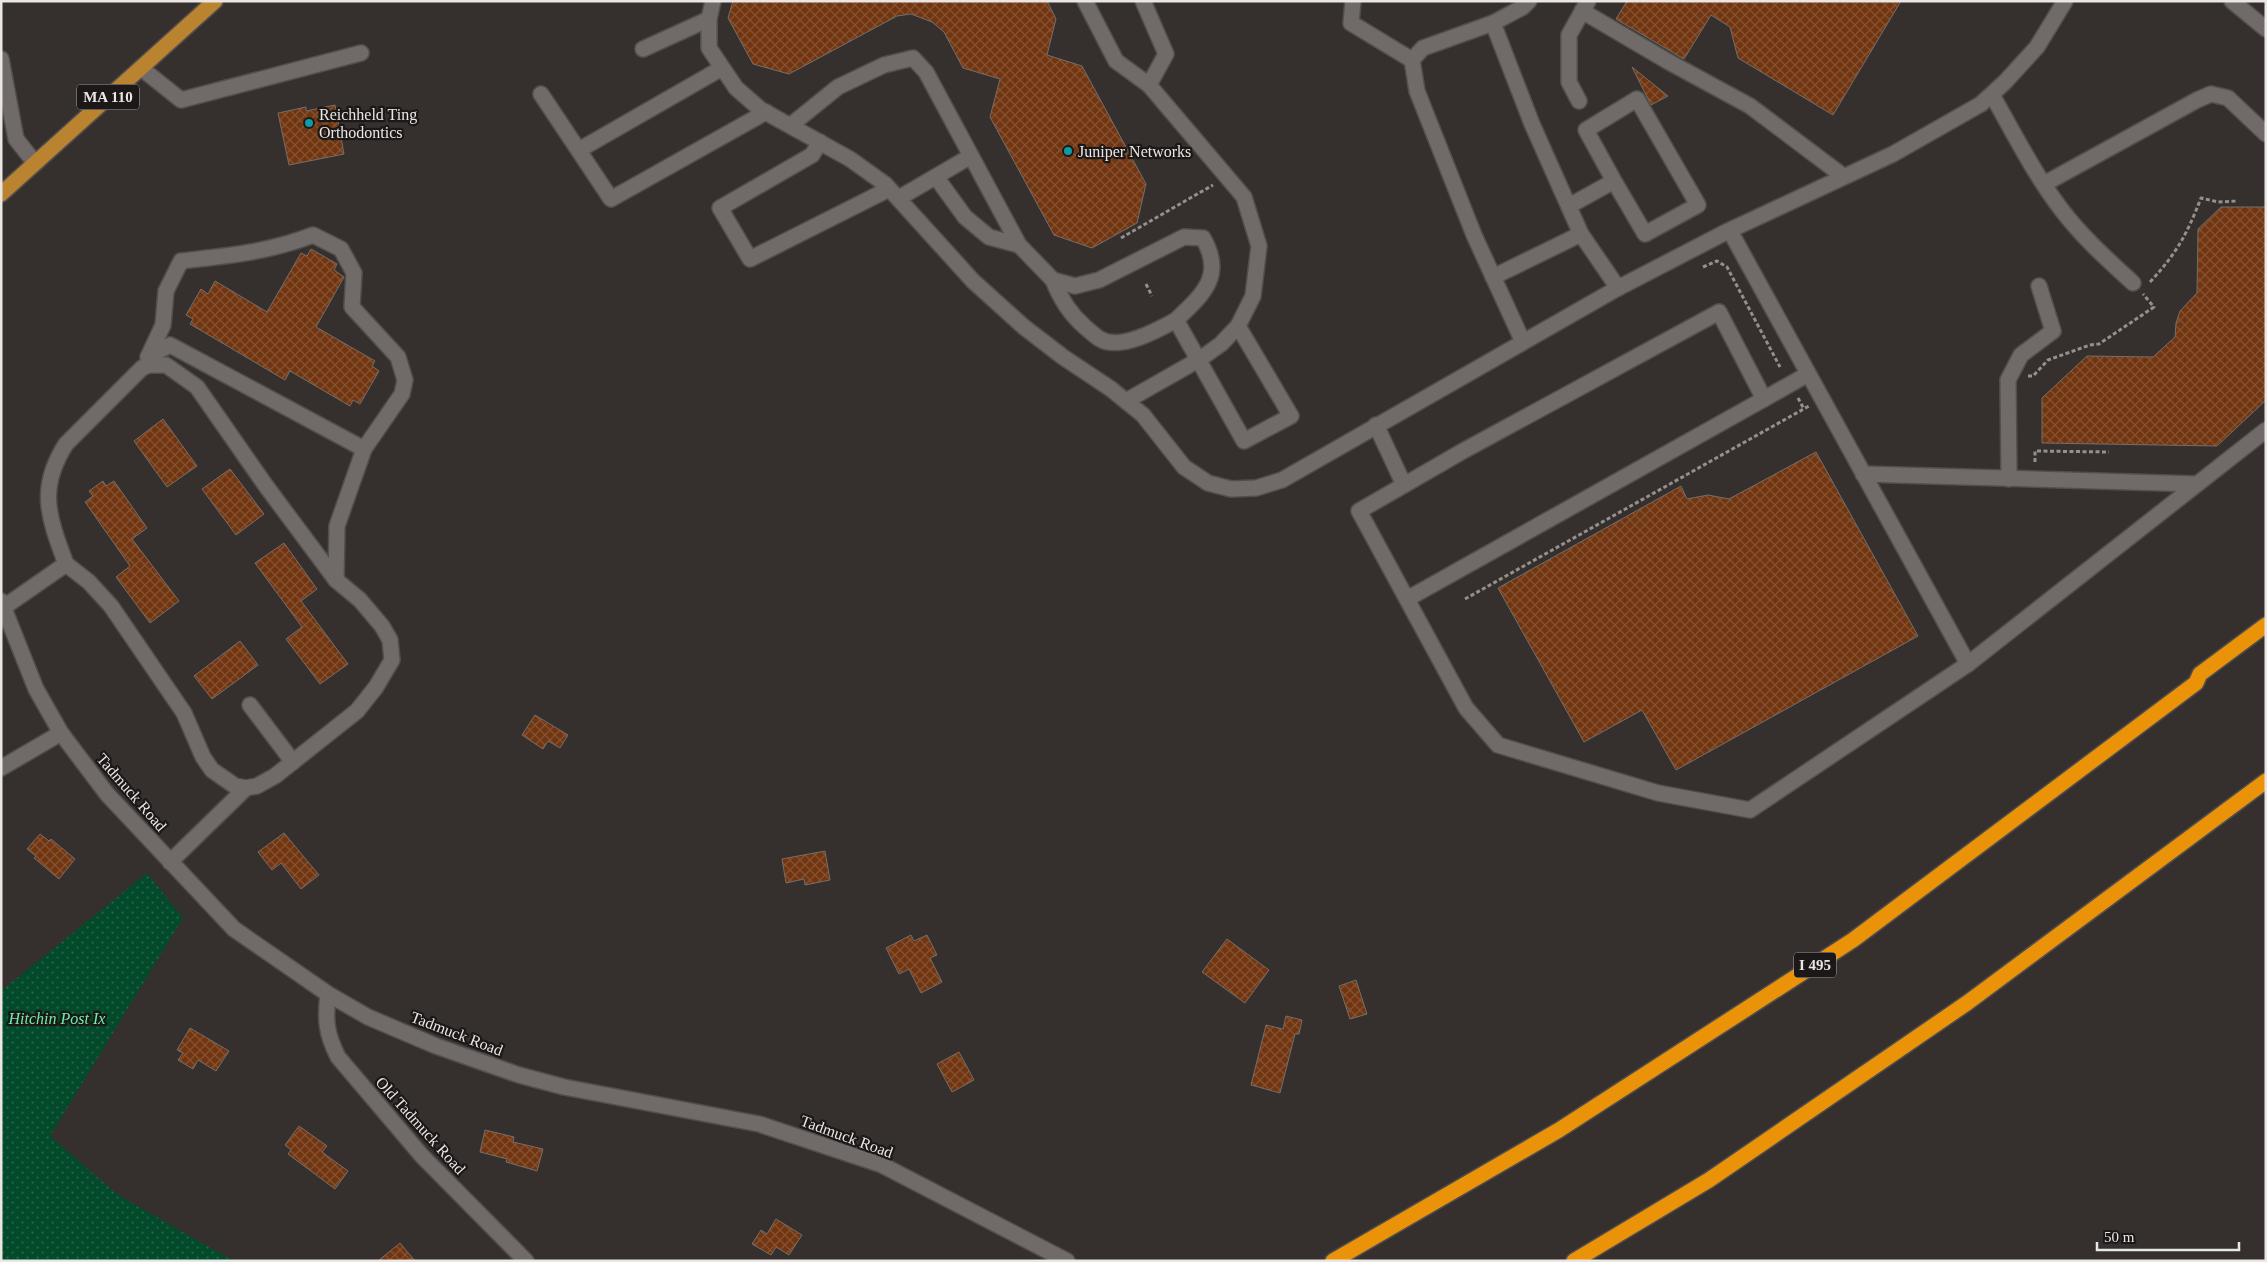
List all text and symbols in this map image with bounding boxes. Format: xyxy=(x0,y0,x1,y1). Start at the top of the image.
road number: MA 110 xyxy=(77,84,139,110)
place label: Reichheld Ting Orthodontics xyxy=(319,106,417,141)
marker: Reichheld Ting Orthodontics xyxy=(303,117,315,129)
place label: Juniper Networks xyxy=(1078,143,1191,161)
marker: Juniper Networks xyxy=(1062,145,1074,157)
street label: Tadmuck Road xyxy=(93,750,170,835)
road number: I 495 xyxy=(1794,952,1836,978)
street label: Tadmuck Road xyxy=(408,1008,505,1059)
park label: Hitchin Post Ix xyxy=(8,1010,105,1027)
street label: Old Tadmuck Road xyxy=(373,1073,469,1177)
street label: Tadmuck Road xyxy=(798,1112,895,1161)
scale bar xyxy=(2097,1220,2240,1252)
text: 50 m xyxy=(2104,1229,2135,1245)

